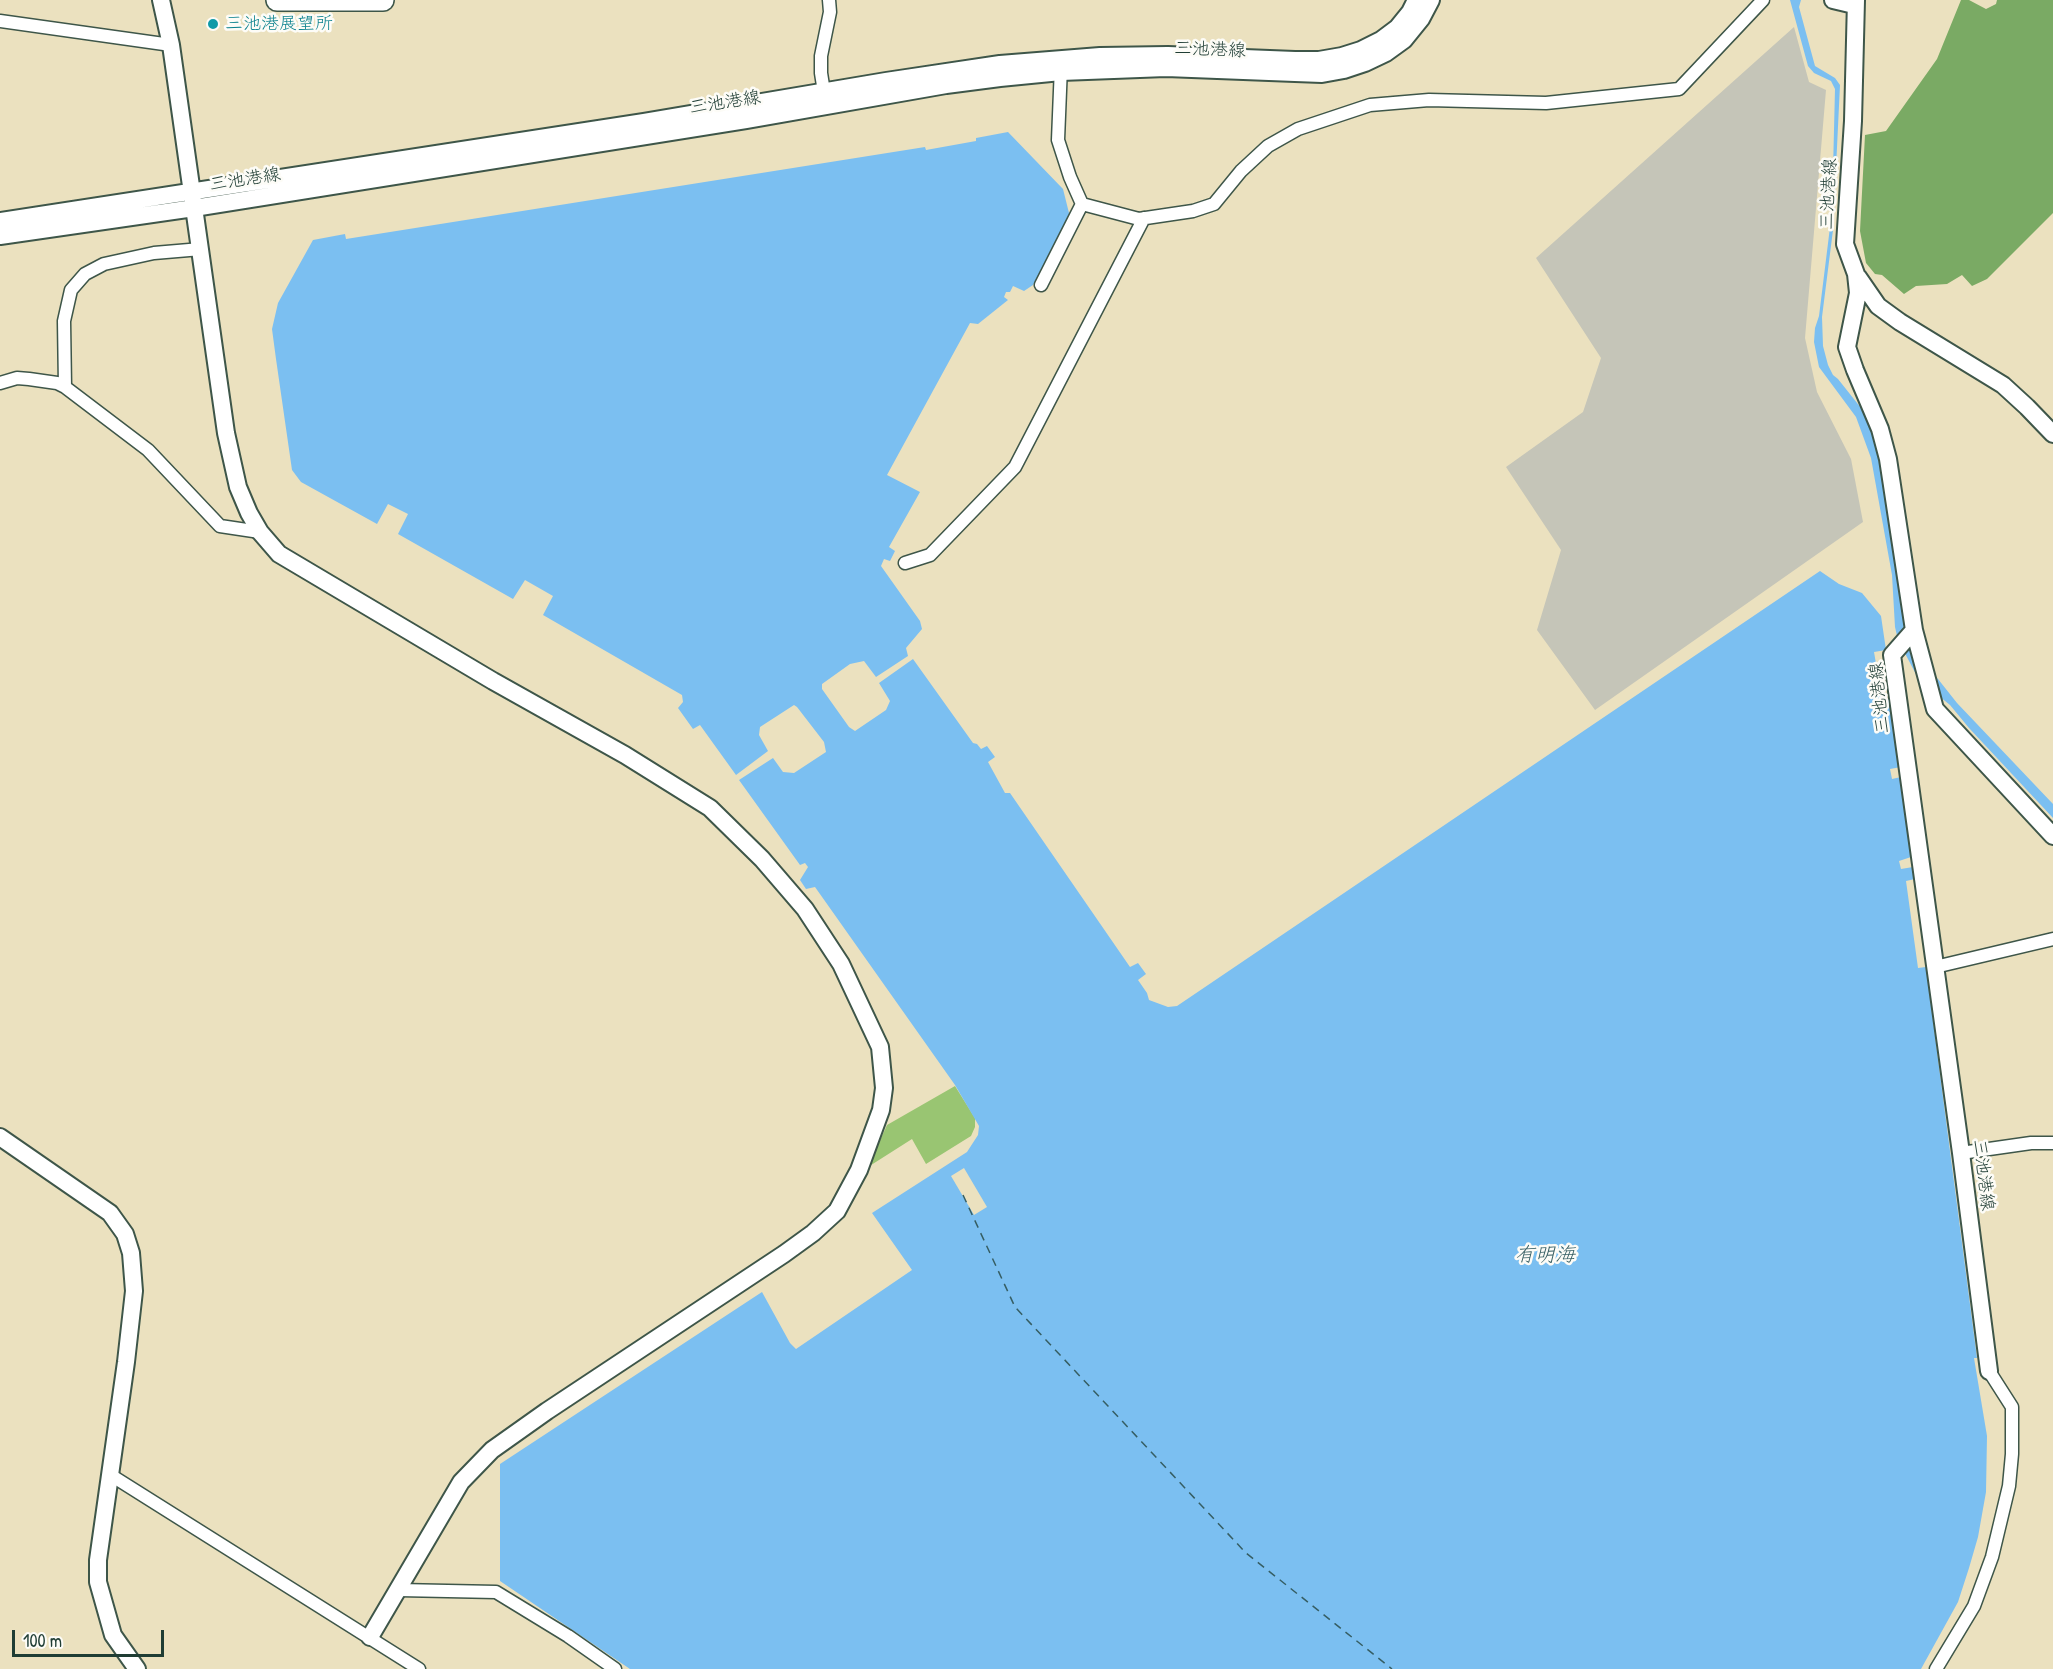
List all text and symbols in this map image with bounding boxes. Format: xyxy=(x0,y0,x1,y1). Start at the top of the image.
place label: 三池港展望所 xyxy=(225,13,333,35)
marker: 三池港展望所 xyxy=(206,17,220,31)
street label: 三池港線 xyxy=(1174,38,1246,62)
street label: 三池港線 xyxy=(688,87,762,119)
street label: 三池港線 xyxy=(1816,157,1842,231)
street label: 三池港線 xyxy=(208,164,282,196)
street label: 三池港線 xyxy=(1865,661,1895,735)
street label: 三池港線 xyxy=(1968,1138,1998,1212)
water label: 有明海 xyxy=(1515,1244,1575,1268)
scale bar xyxy=(15,1618,166,1656)
text: 100 m xyxy=(23,1628,62,1653)

